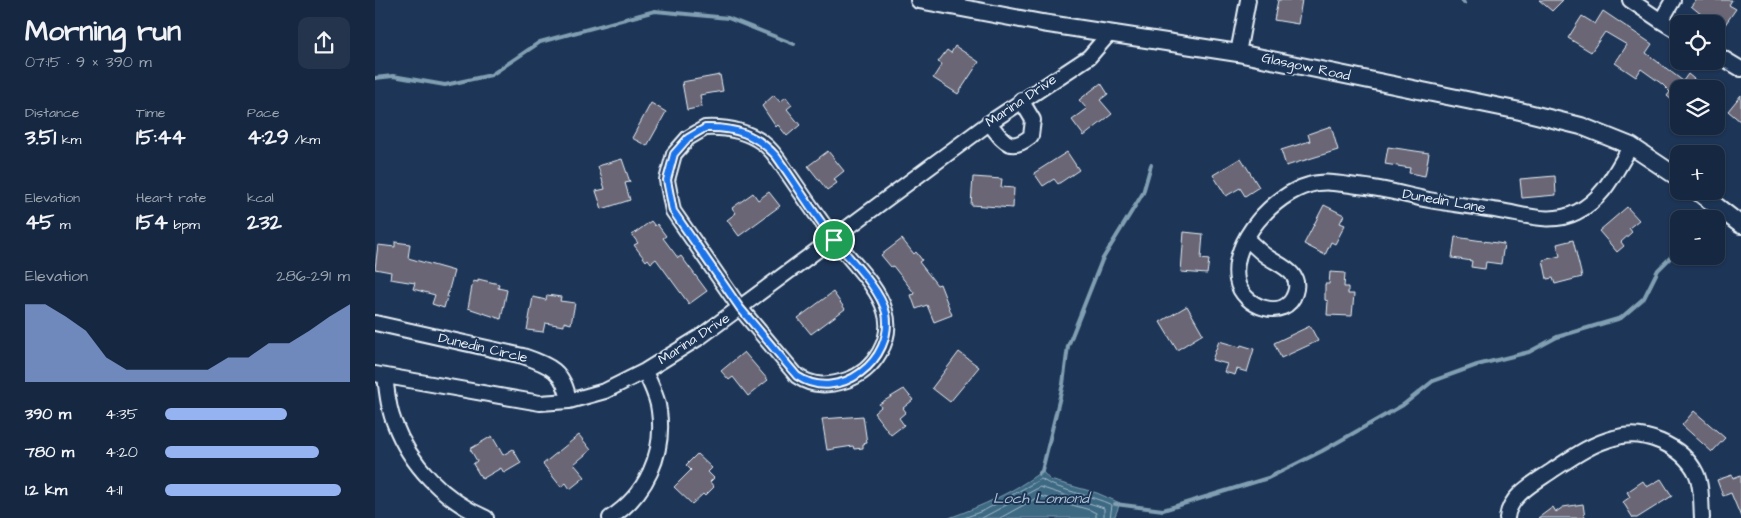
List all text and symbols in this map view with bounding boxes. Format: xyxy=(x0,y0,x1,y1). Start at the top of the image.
text: Morning run xyxy=(25,12,181,51)
map controls xyxy=(1670,15,1725,265)
button: locate xyxy=(1670,15,1725,70)
button: share xyxy=(298,17,350,69)
street label: Glasgow Road xyxy=(1260,48,1352,86)
text: 07:15 · 9 × 390 m xyxy=(25,51,152,73)
street label: Marina Drive xyxy=(981,70,1061,132)
button: layers xyxy=(1670,80,1725,135)
text: Distance xyxy=(25,103,79,123)
text: Time xyxy=(136,103,165,123)
text: Pace xyxy=(247,103,279,123)
text: 3.51 xyxy=(25,123,56,152)
text: 15:44 xyxy=(136,123,186,152)
text: 4:29 xyxy=(247,123,289,152)
text: km xyxy=(56,130,81,150)
text: /km xyxy=(289,130,320,150)
button: + xyxy=(1670,145,1725,200)
street label: Dunedin Lane xyxy=(1401,184,1488,218)
text: Elevation xyxy=(25,188,80,208)
text: Heart rate xyxy=(136,188,206,208)
text: kcal xyxy=(247,188,274,208)
text: 45 xyxy=(25,208,54,237)
text: 154 xyxy=(136,208,168,237)
text: 232 xyxy=(247,208,282,237)
button: − xyxy=(1670,210,1725,265)
text: m xyxy=(54,215,71,235)
text: bpm xyxy=(168,215,200,235)
pin xyxy=(813,219,855,261)
icon: arrive xyxy=(820,226,848,254)
text: Elevation xyxy=(25,265,88,287)
text: 286–291 m xyxy=(276,265,350,287)
street label: Marina Drive xyxy=(654,308,734,370)
street label: Dunedin Circle xyxy=(436,328,530,368)
text: 390 m xyxy=(25,403,71,425)
text: 4:35 xyxy=(105,403,138,425)
text: 780 m xyxy=(25,441,74,463)
text: 4:20 xyxy=(105,441,138,463)
text: 1.2 km xyxy=(25,479,67,501)
text: 4:11 xyxy=(105,479,123,501)
water label: Loch Lomond xyxy=(993,488,1092,509)

